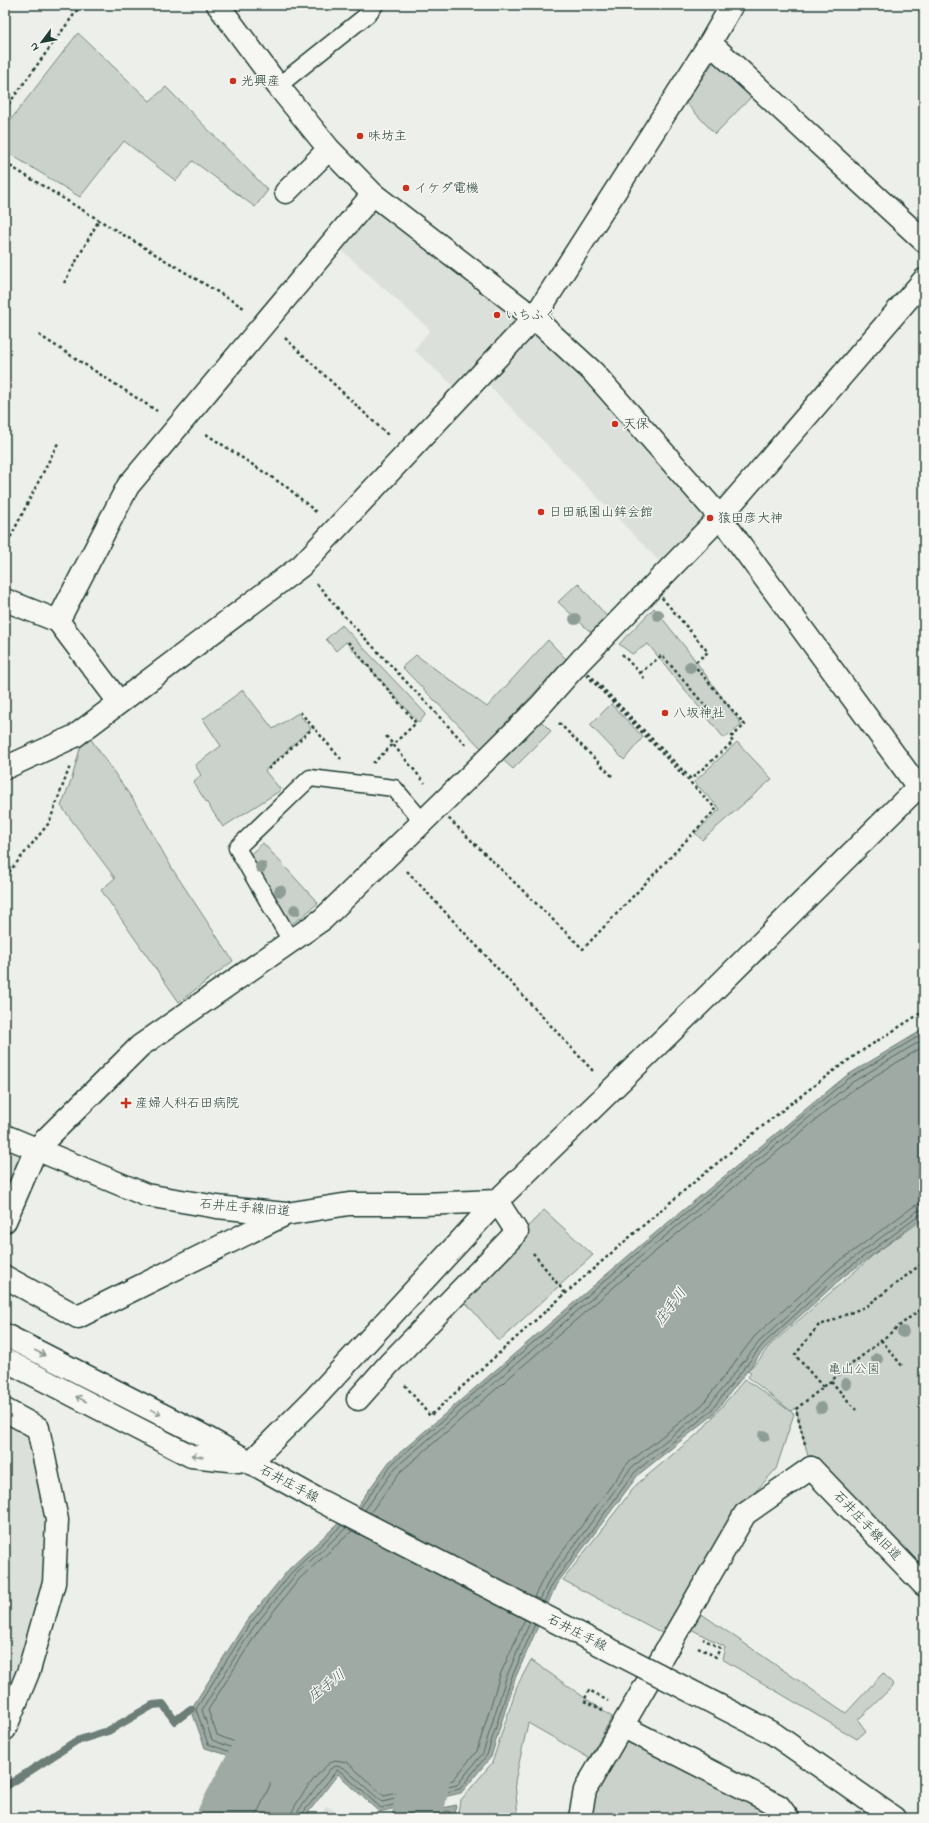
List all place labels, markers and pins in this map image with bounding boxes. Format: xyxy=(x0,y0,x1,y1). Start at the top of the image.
place label: 光興産 xyxy=(241,72,280,91)
marker: 光興産 xyxy=(228,76,238,86)
place label: 味坊主 xyxy=(368,127,407,146)
marker: 味坊主 xyxy=(355,131,365,141)
place label: イケダ電機 xyxy=(414,179,479,198)
marker: イケダ電機 xyxy=(401,183,411,193)
place label: いちふく xyxy=(505,306,557,325)
marker: いちふく xyxy=(492,310,502,320)
place label: 天保 xyxy=(623,415,649,434)
marker: 天保 xyxy=(610,419,620,429)
place label: 日田祇園山鉾会館 xyxy=(549,503,653,522)
marker: 日田祇園山鉾会館 xyxy=(536,507,546,517)
place label: 猿田彦大神 xyxy=(718,509,783,528)
marker: 猿田彦大神 xyxy=(705,513,715,523)
place label: 八坂神社 xyxy=(673,704,725,723)
marker: 八坂神社 xyxy=(660,708,670,718)
place label: 産婦人科石田病院 xyxy=(135,1094,239,1113)
marker: 産婦人科石田病院 xyxy=(120,1097,132,1109)

